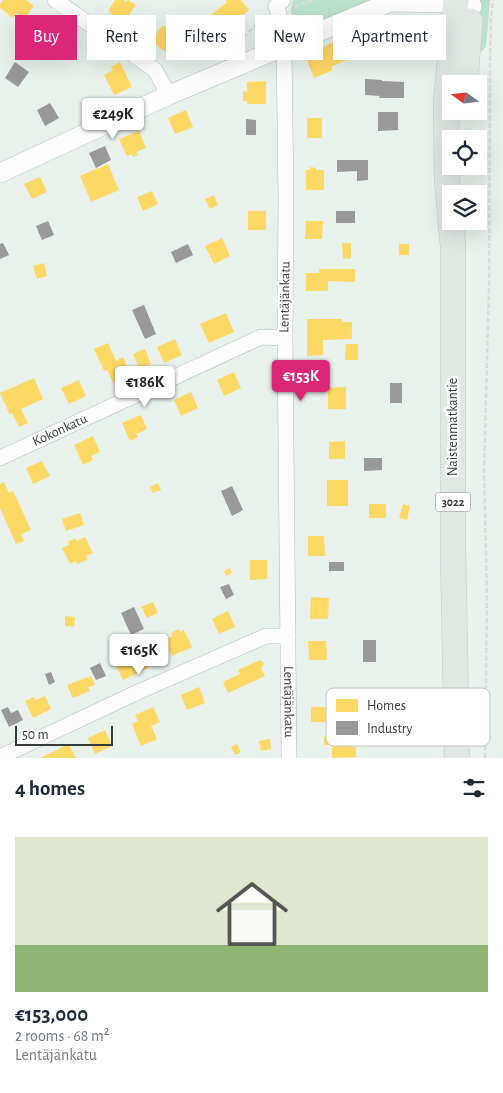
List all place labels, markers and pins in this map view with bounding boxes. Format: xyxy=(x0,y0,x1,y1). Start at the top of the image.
pin: €249K xyxy=(78,98,148,140)
pin: €153K xyxy=(266,360,336,402)
pin: €186K xyxy=(110,366,180,408)
pin: €165K xyxy=(104,634,174,676)

